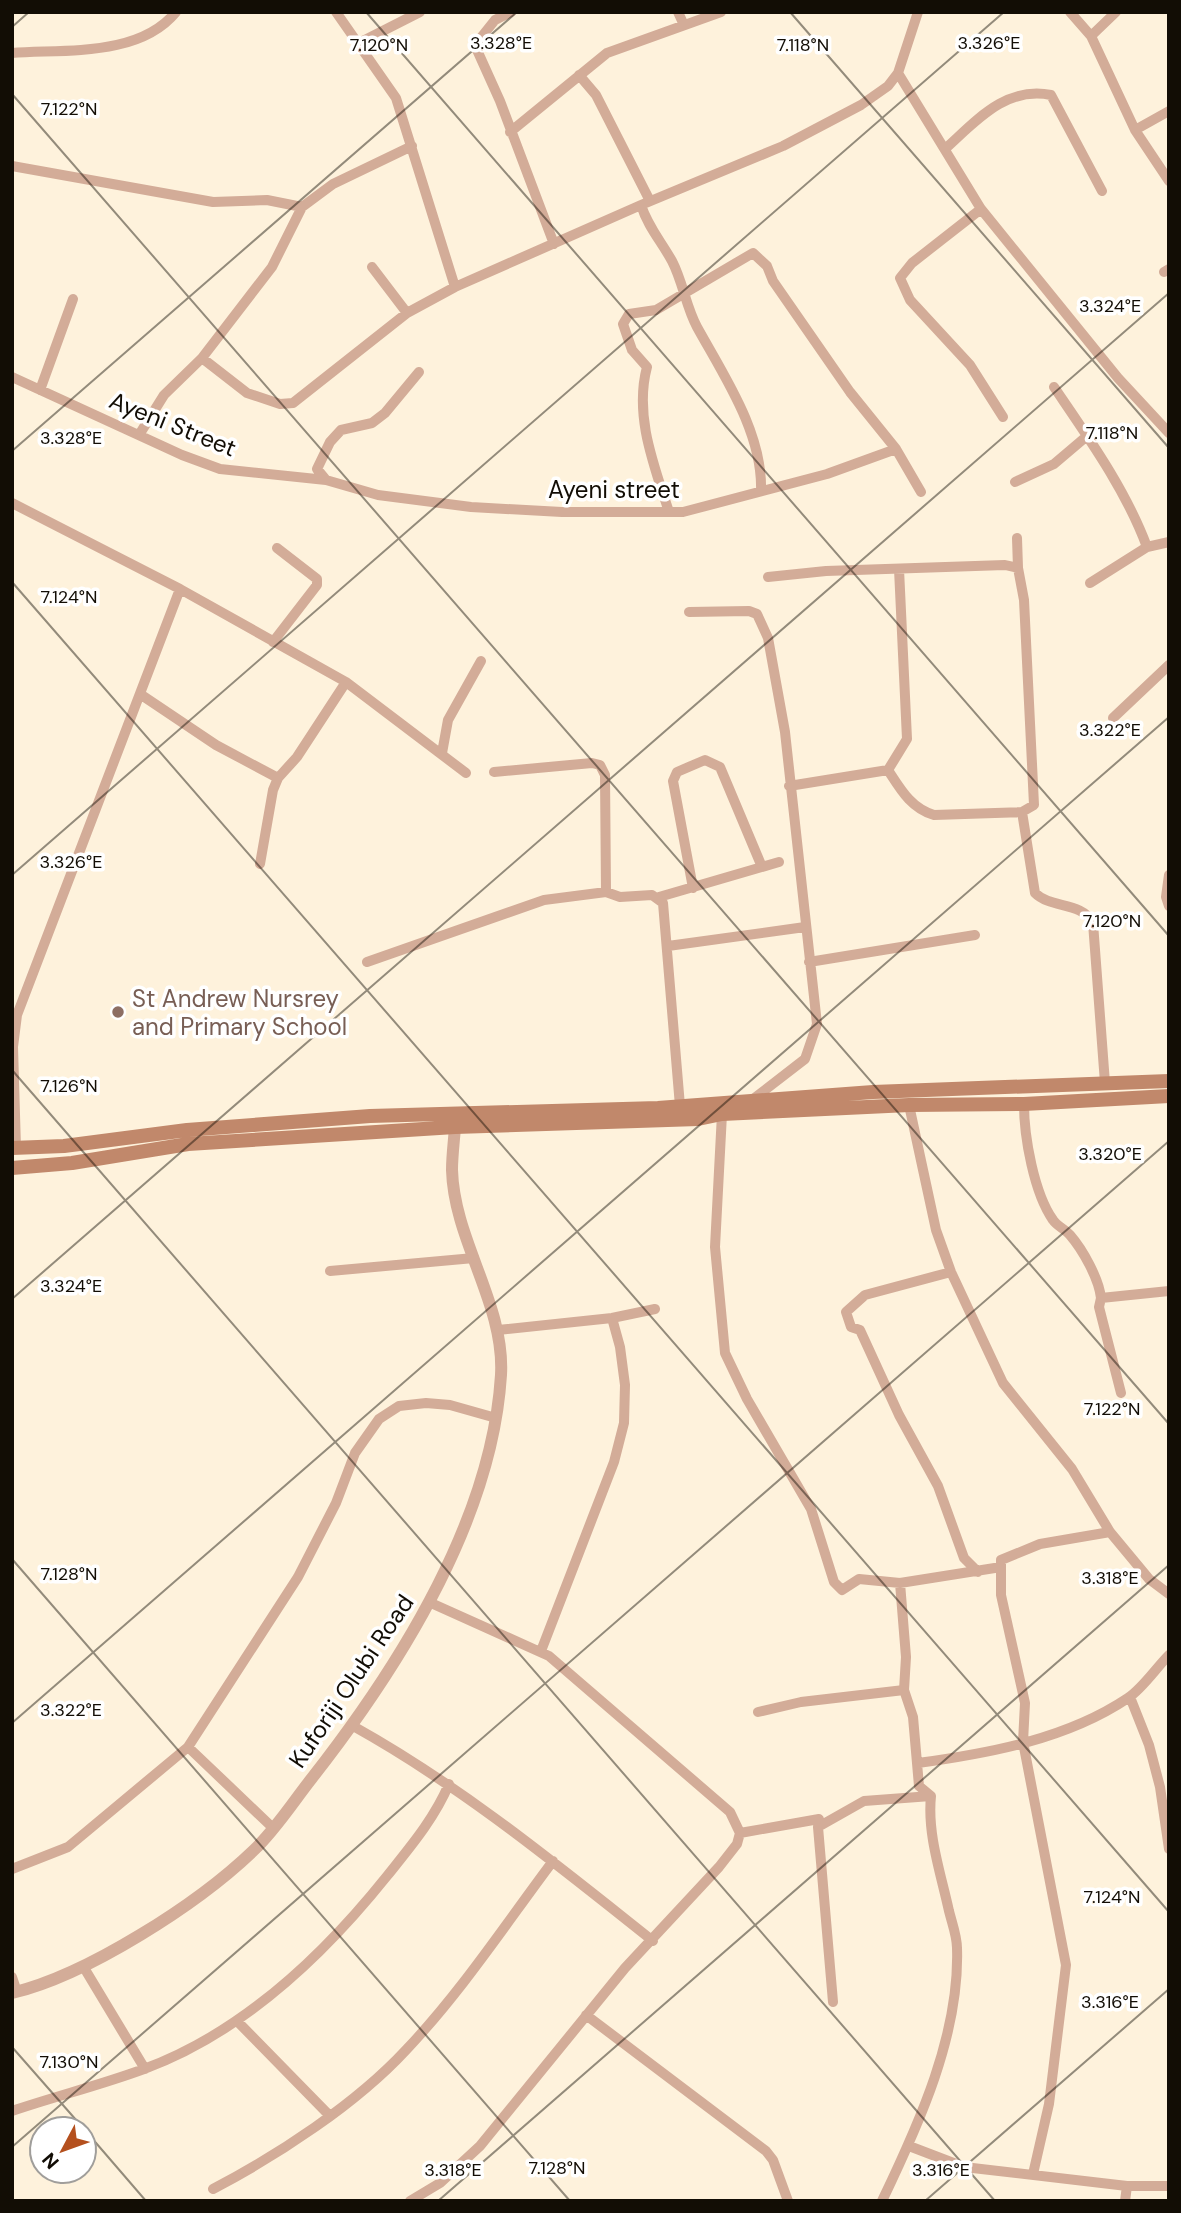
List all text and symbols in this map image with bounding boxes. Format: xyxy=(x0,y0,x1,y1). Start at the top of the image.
text: 3.328°E xyxy=(470,31,532,55)
text: 3.326°E xyxy=(958,31,1020,55)
text: 7.120°N xyxy=(350,33,408,57)
text: 7.118°N xyxy=(777,33,829,57)
text: 7.122°N xyxy=(41,97,97,121)
text: 3.324°E xyxy=(1079,294,1141,318)
street label: Ayeni Street xyxy=(105,384,241,464)
text: 7.118°N xyxy=(1086,421,1138,445)
text: 3.328°E xyxy=(40,426,102,450)
street label: Ayeni street xyxy=(548,474,680,505)
text: 7.124°N xyxy=(41,585,97,609)
text: 3.322°E xyxy=(1079,718,1141,742)
text: 3.326°E xyxy=(40,850,102,874)
text: 7.120°N xyxy=(1083,909,1141,933)
place label: St Andrew Nursrey and Primary School xyxy=(132,983,347,1042)
marker: St Andrew Nursrey and Primary School xyxy=(110,1004,126,1020)
text: 7.126°N xyxy=(40,1074,98,1098)
text: 3.320°E xyxy=(1078,1142,1142,1166)
text: 3.324°E xyxy=(40,1274,102,1298)
text: 7.122°N xyxy=(1084,1397,1140,1421)
text: 7.128°N xyxy=(41,1562,97,1586)
text: 3.318°E xyxy=(1081,1566,1139,1590)
street label: Kuforiji Olubi Road xyxy=(282,1588,420,1774)
text: 3.322°E xyxy=(40,1698,102,1722)
text: 7.124°N xyxy=(1084,1885,1140,1909)
text: 3.316°E xyxy=(1081,1990,1139,2014)
text: 7.130°N xyxy=(40,2050,98,2074)
north arrow xyxy=(28,2115,98,2185)
text: N xyxy=(37,2147,65,2174)
text: 7.128°N xyxy=(529,2156,585,2180)
text: 3.318°E xyxy=(424,2158,482,2182)
text: 3.316°E xyxy=(912,2158,970,2182)

